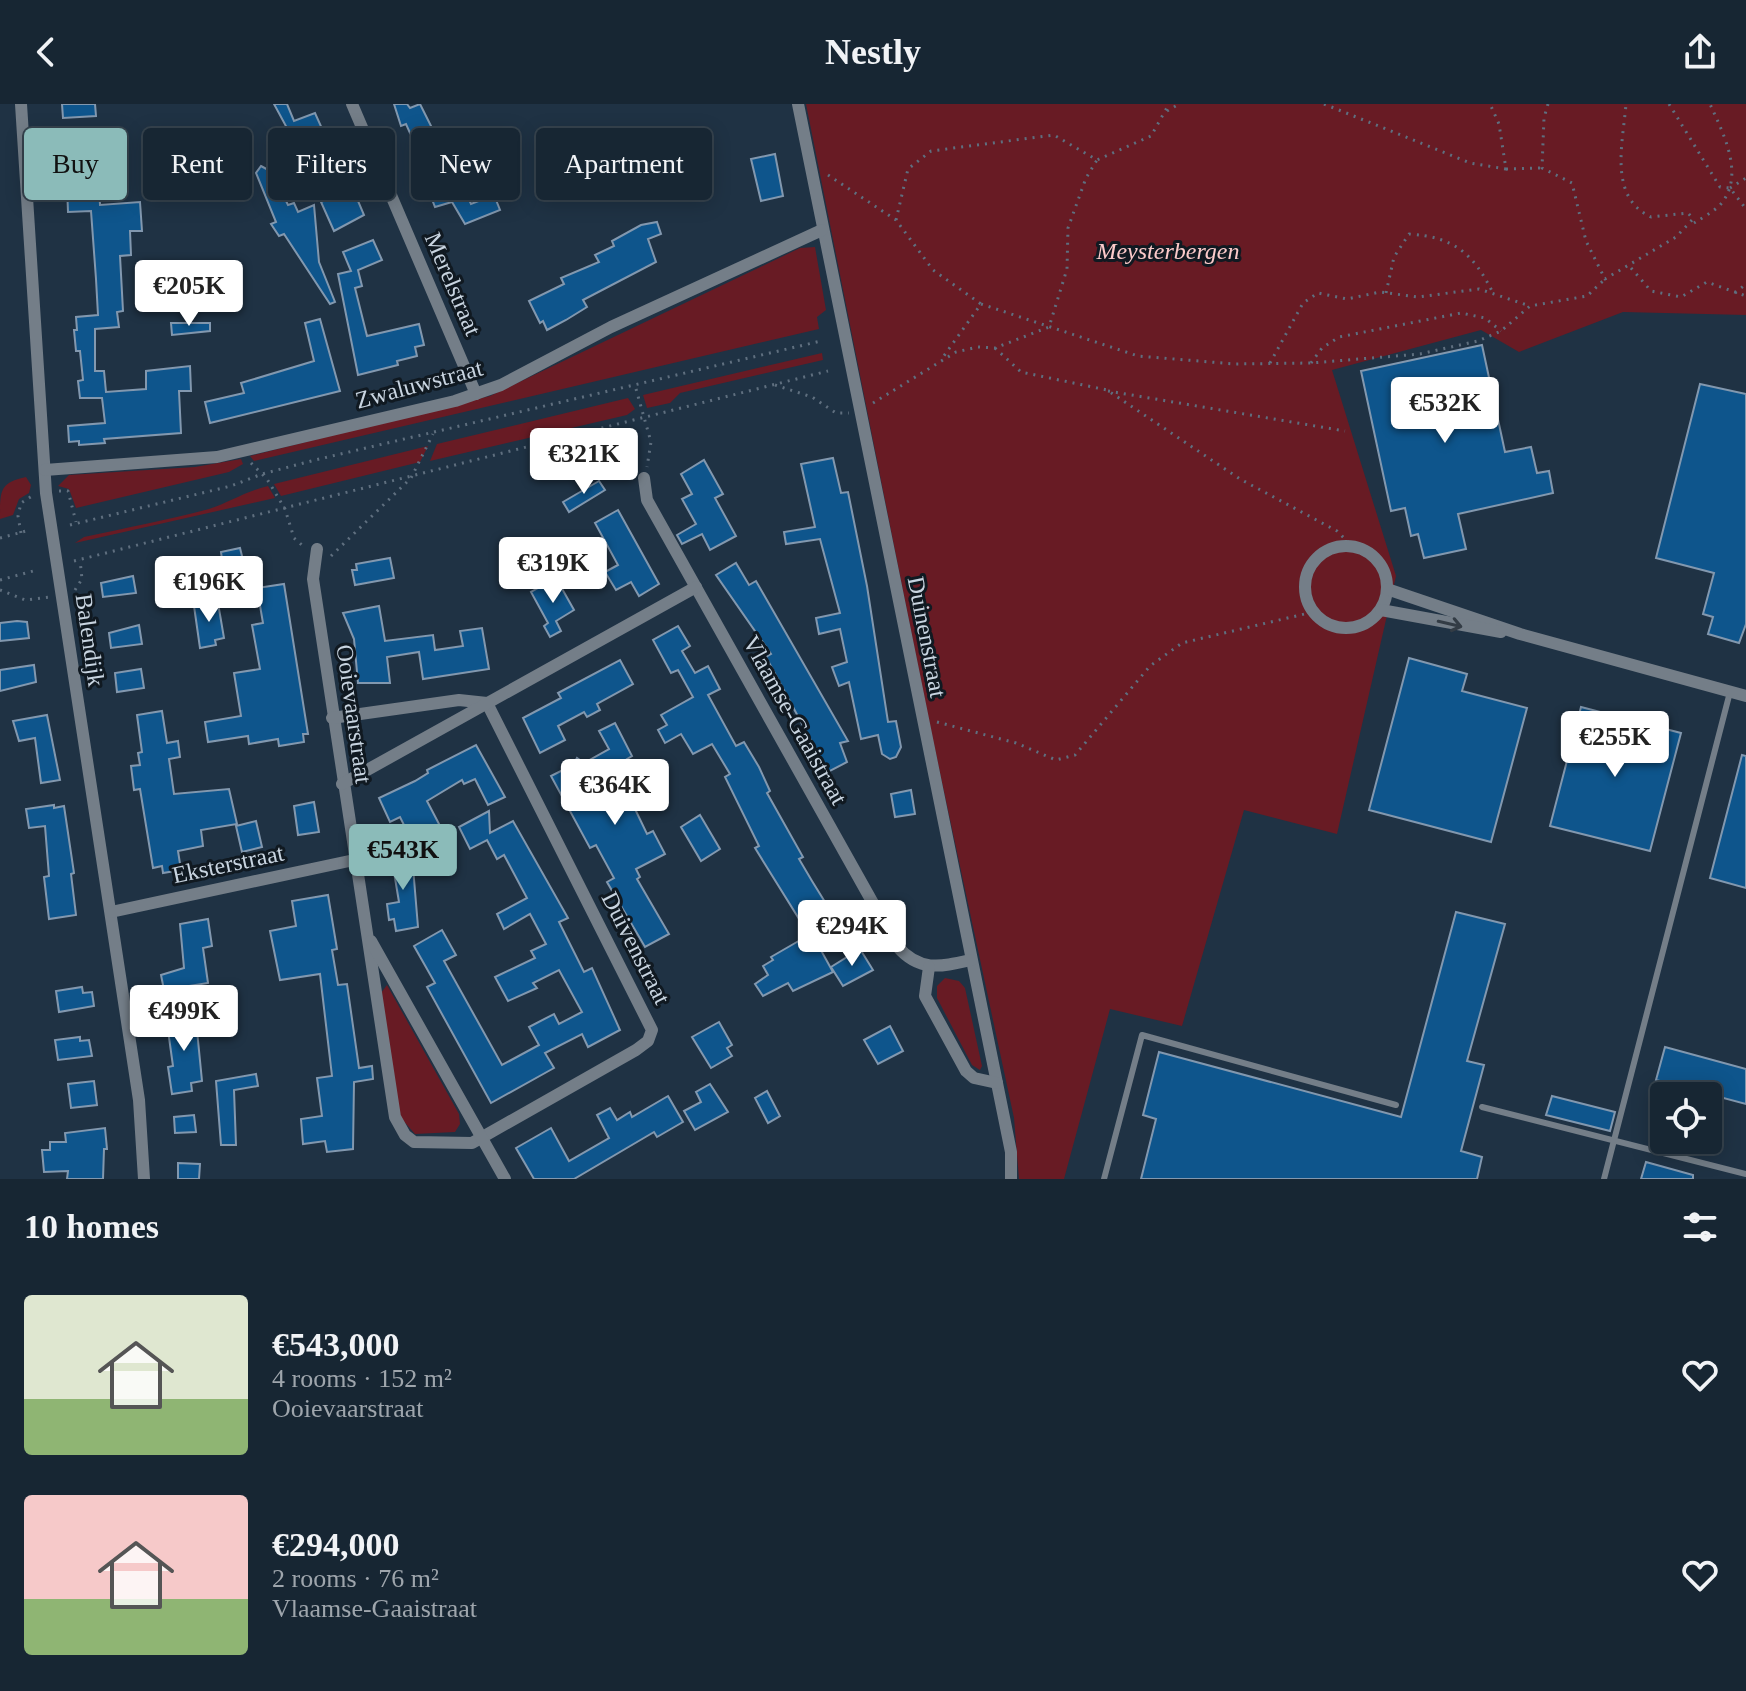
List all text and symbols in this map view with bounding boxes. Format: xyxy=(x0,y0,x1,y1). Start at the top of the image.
icon: back xyxy=(24,30,68,74)
icon: share xyxy=(1678,30,1722,74)
text: Nestly xyxy=(825,32,921,72)
chip: Buy xyxy=(24,128,127,200)
chip: Rent xyxy=(143,128,252,200)
chip: Filters xyxy=(268,128,395,200)
chip: New xyxy=(411,128,520,200)
chip: Apartment xyxy=(536,128,712,200)
street label: Merelstraat xyxy=(420,229,486,340)
park label: Meysterbergen xyxy=(1095,238,1240,264)
pin: €205K xyxy=(133,260,245,328)
text: €205K xyxy=(153,271,225,300)
street label: Zwaluwstraat xyxy=(353,354,486,413)
pin: €532K xyxy=(1389,377,1501,445)
text: €532K xyxy=(1409,388,1481,417)
pin: €321K xyxy=(528,428,640,496)
text: €321K xyxy=(548,439,620,468)
pin: €319K xyxy=(497,537,609,605)
text: €319K xyxy=(517,548,589,577)
pin: €196K xyxy=(153,556,265,624)
text: €196K xyxy=(173,567,245,596)
street label: Duinenstraat xyxy=(903,574,952,700)
street label: Balendijk xyxy=(71,592,109,688)
one-way arrow xyxy=(1437,617,1463,632)
street label: Vlaamse-Gaaistraat xyxy=(738,631,852,809)
street label: Ooievaarstraat xyxy=(331,643,377,785)
pin: €255K xyxy=(1559,711,1671,779)
text: €255K xyxy=(1579,722,1651,751)
pin: €364K xyxy=(559,759,671,827)
text: €364K xyxy=(579,770,651,799)
pin: €543K xyxy=(347,824,459,892)
text: €543K xyxy=(367,835,439,864)
street label: Eksterstraat xyxy=(170,839,286,888)
street label: Duivenstraat xyxy=(597,887,676,1009)
pin: €294K xyxy=(796,900,908,968)
text: €294K xyxy=(816,911,888,940)
pin: €499K xyxy=(128,985,240,1053)
text: €499K xyxy=(148,996,220,1025)
map controls xyxy=(1650,1082,1722,1154)
button: locate xyxy=(1650,1082,1722,1154)
icon: filters xyxy=(1678,1205,1722,1249)
text: 10 homes xyxy=(24,1208,159,1245)
text: €543,000 xyxy=(272,1326,400,1363)
icon: home xyxy=(88,1327,184,1423)
icon: heart xyxy=(1678,1353,1722,1397)
text: 4 rooms · 152 m² xyxy=(272,1364,452,1393)
text: Ooievaarstraat xyxy=(272,1394,424,1423)
text: €294,000 xyxy=(272,1526,400,1563)
icon: home xyxy=(88,1527,184,1623)
icon: heart xyxy=(1678,1553,1722,1597)
text: 2 rooms · 76 m² xyxy=(272,1564,439,1593)
text: Vlaamse-Gaaistraat xyxy=(272,1594,477,1623)

